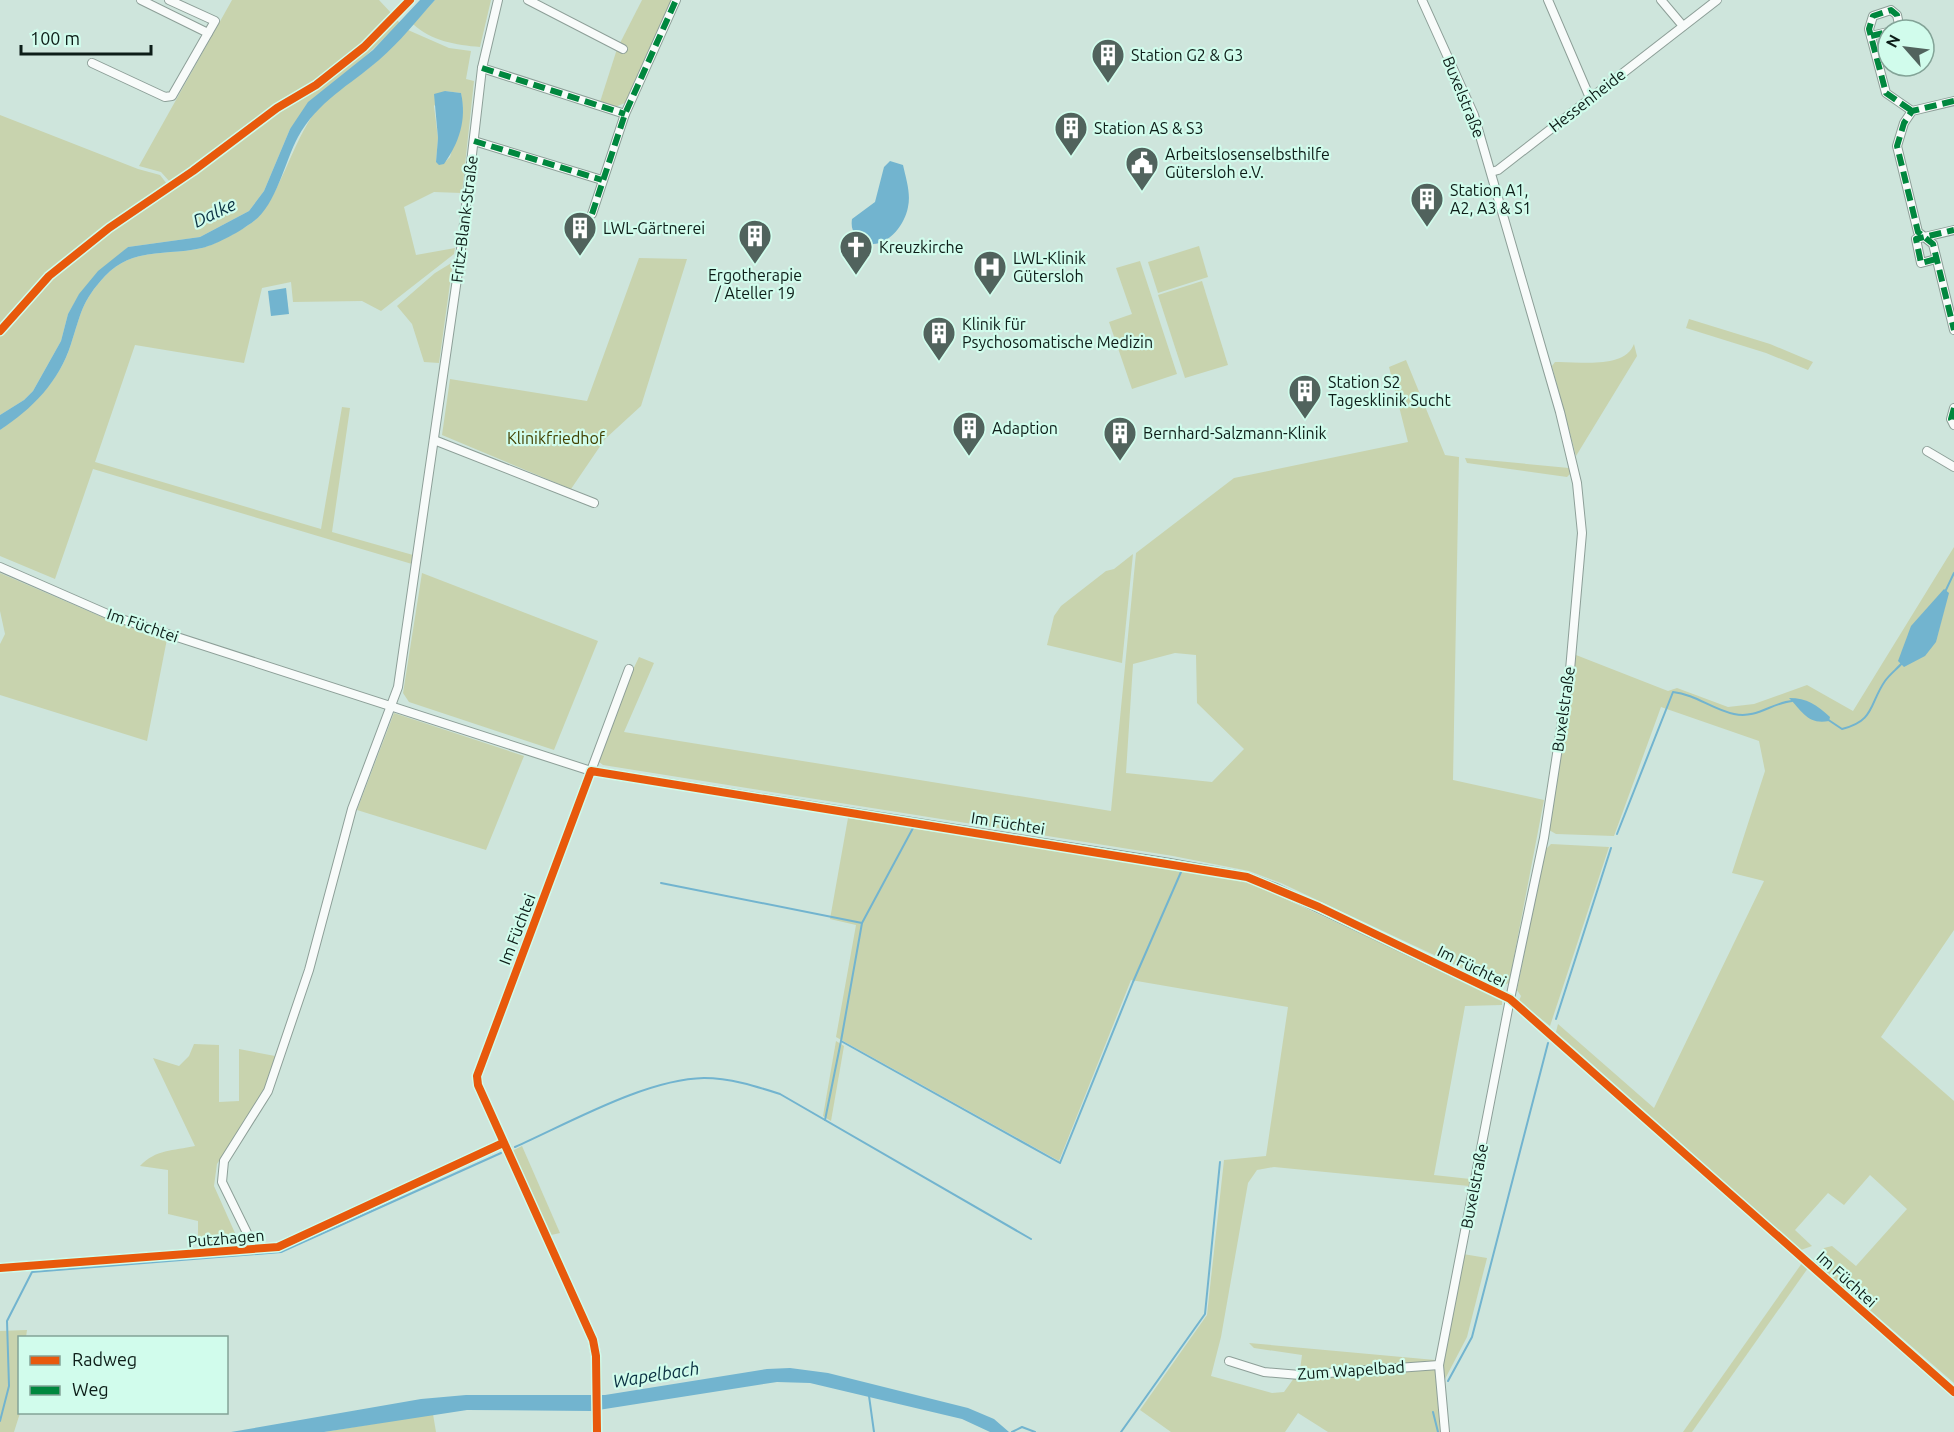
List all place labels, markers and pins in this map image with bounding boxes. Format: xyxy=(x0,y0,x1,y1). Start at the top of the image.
building icon: Station G2 & G3 xyxy=(1090,37,1126,84)
place label: Station G2 & G3 xyxy=(1131,46,1243,64)
building icon: Station AS & S3 xyxy=(1053,110,1089,157)
place label: Station AS & S3 xyxy=(1094,119,1203,137)
public building icon: Arbeitslosenselbsthilfe Gütersloh e.V. xyxy=(1124,145,1160,192)
place label: Arbeitslosenselbsthilfe Gütersloh e.V. xyxy=(1165,145,1330,181)
building icon: Station A1, A2, A3 & S1 xyxy=(1409,181,1445,228)
place label: Station A1, A2, A3 & S1 xyxy=(1450,181,1532,217)
building icon: LWL-Gärtnerei xyxy=(562,210,598,257)
building icon: Ergotherapie / Ateller 19 xyxy=(737,218,773,265)
place label: LWL-Gärtnerei xyxy=(603,219,705,237)
church icon: Kreuzkirche xyxy=(838,229,874,276)
place label: Kreuzkirche xyxy=(879,238,964,256)
hospital icon: LWL-Klinik Gütersloh xyxy=(972,249,1008,296)
place label: LWL-Klinik Gütersloh xyxy=(1013,249,1086,285)
place label: Ergotherapie / Ateller 19 xyxy=(708,266,802,302)
building icon: Klinik für Psychosomatische Medizin xyxy=(921,315,957,362)
place label: Klinik für Psychosomatische Medizin xyxy=(962,315,1153,351)
building icon: Station S2 Tagesklinik Sucht xyxy=(1287,373,1323,420)
place label: Station S2 Tagesklinik Sucht xyxy=(1328,373,1451,409)
building icon: Adaption xyxy=(951,410,987,457)
building icon: Bernhard-Salzmann-Klinik xyxy=(1102,415,1138,462)
place label: Adaption xyxy=(992,419,1058,437)
place label: Bernhard-Salzmann-Klinik xyxy=(1143,424,1327,442)

